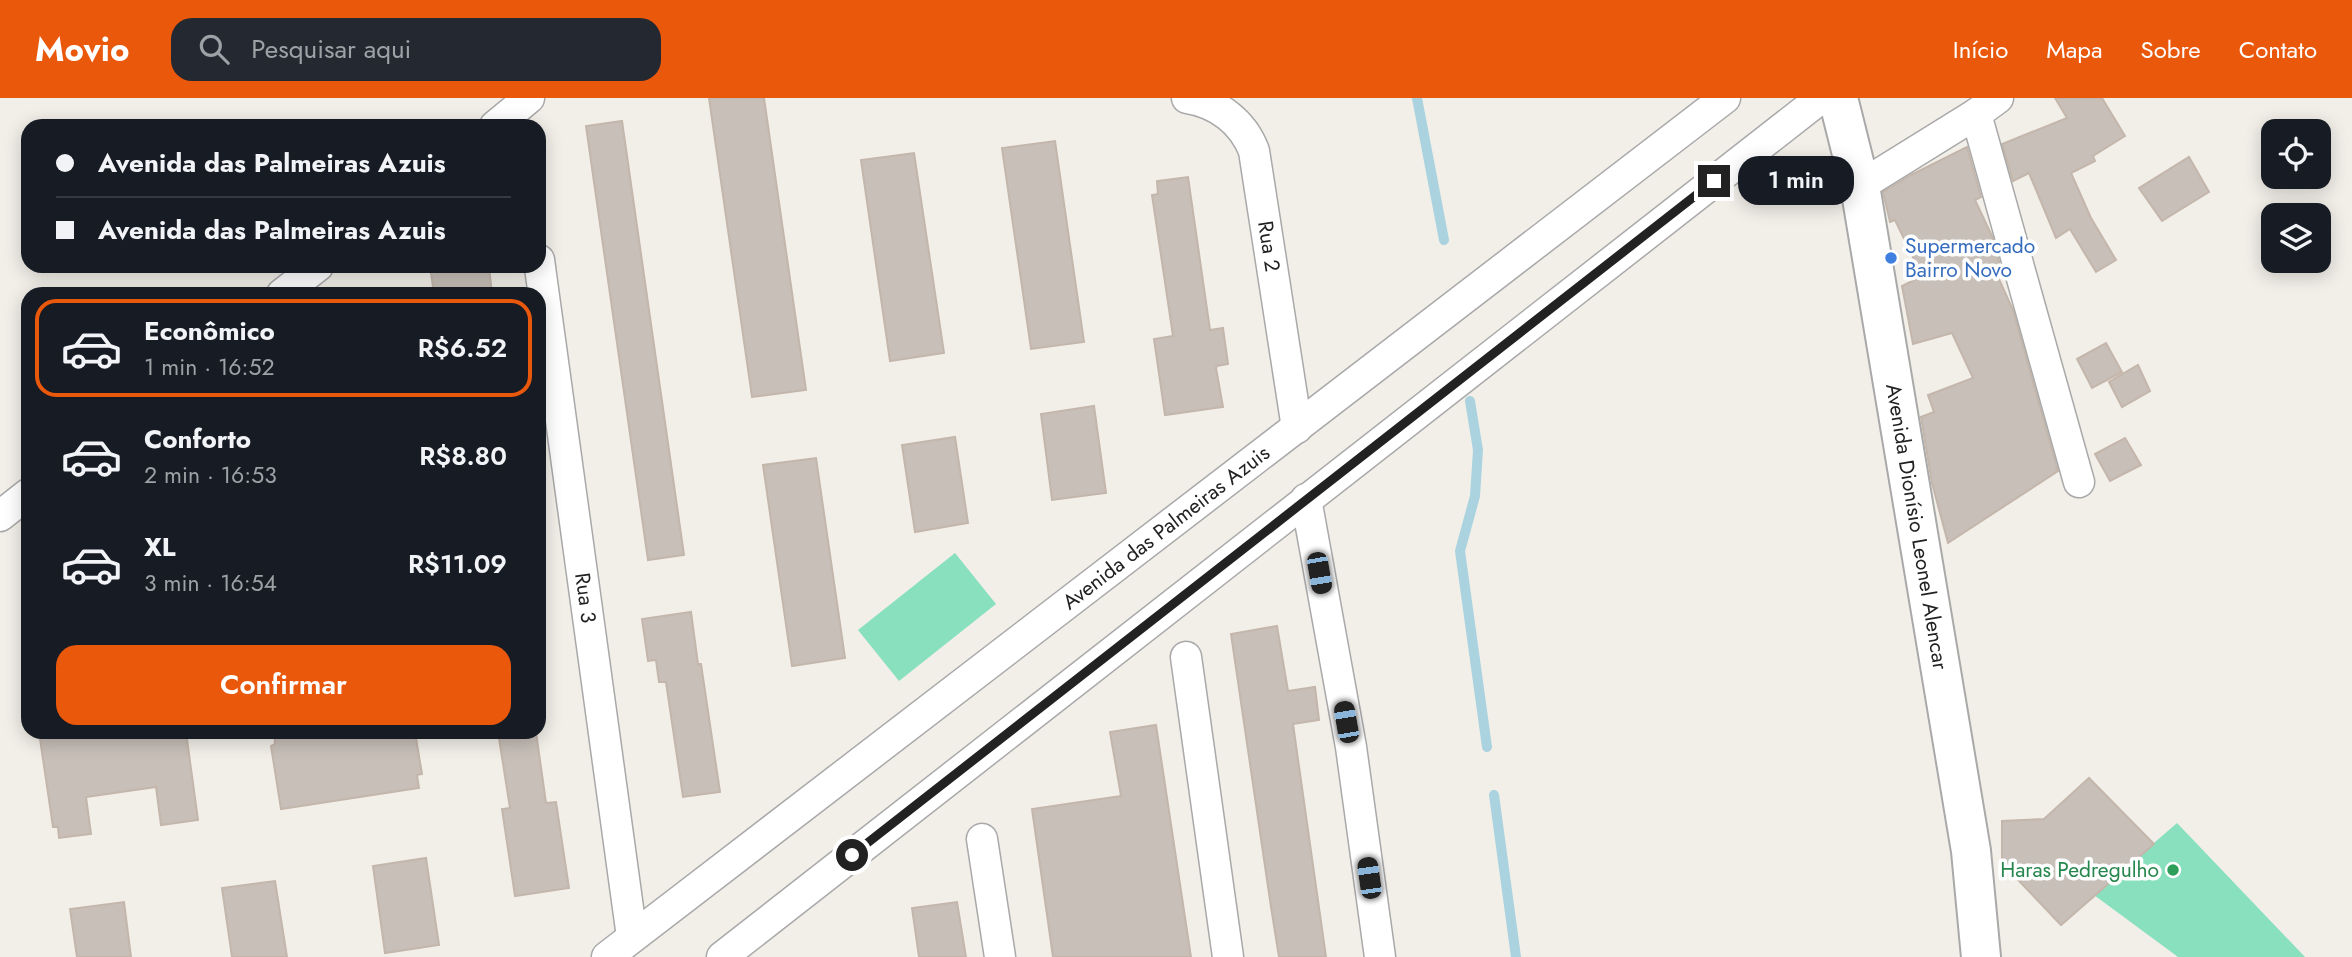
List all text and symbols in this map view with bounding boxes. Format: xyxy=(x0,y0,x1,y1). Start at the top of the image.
search box xyxy=(171,18,661,81)
text: Movio xyxy=(35,26,129,73)
icon: search xyxy=(195,30,233,68)
text: Pesquisar aqui xyxy=(251,30,411,68)
text: Início xyxy=(1953,32,2008,67)
text: Mapa xyxy=(2046,32,2103,67)
text: Sobre xyxy=(2141,32,2201,67)
text: Contato xyxy=(2239,32,2317,67)
map controls xyxy=(2261,119,2331,273)
button: locate xyxy=(2261,119,2331,189)
text: Avenida das Palmeiras Azuis xyxy=(98,144,446,182)
callout: 1 min xyxy=(1738,156,1854,206)
text: 1 min xyxy=(1768,163,1824,197)
route end xyxy=(1698,165,1730,197)
button: layers xyxy=(2261,203,2331,273)
text: Avenida das Palmeiras Azuis xyxy=(98,211,446,249)
street label: Rua 2 xyxy=(1250,219,1288,274)
place label: Supermercado Bairro Novo xyxy=(1905,231,2035,285)
marker: Supermercado Bairro Novo xyxy=(1883,250,1899,266)
text: Econômico xyxy=(144,312,275,350)
icon: car xyxy=(60,317,123,380)
text: R$6.52 xyxy=(418,329,507,367)
text: 1 min · 16:52 xyxy=(144,350,275,384)
street label: Avenida Dionísio Leonel Alencar xyxy=(1878,381,1956,673)
text: Conforto xyxy=(144,420,251,458)
icon: car xyxy=(60,425,123,488)
text: R$8.80 xyxy=(419,437,507,475)
street label: Avenida das Palmeiras Azuis xyxy=(1056,438,1276,617)
text: 2 min · 16:53 xyxy=(144,458,277,492)
text: XL xyxy=(144,528,176,566)
icon: car xyxy=(60,533,123,596)
text: R$11.09 xyxy=(408,545,507,583)
car xyxy=(1306,550,1333,596)
text: 3 min · 16:54 xyxy=(144,566,277,600)
street label: Rua 3 xyxy=(567,571,604,625)
button: Confirmar xyxy=(56,645,511,725)
car xyxy=(1333,699,1360,745)
route start xyxy=(836,839,868,871)
place label: Haras Pedregulho xyxy=(2000,855,2159,885)
car xyxy=(1356,856,1383,900)
marker: Haras Pedregulho xyxy=(2165,862,2181,878)

